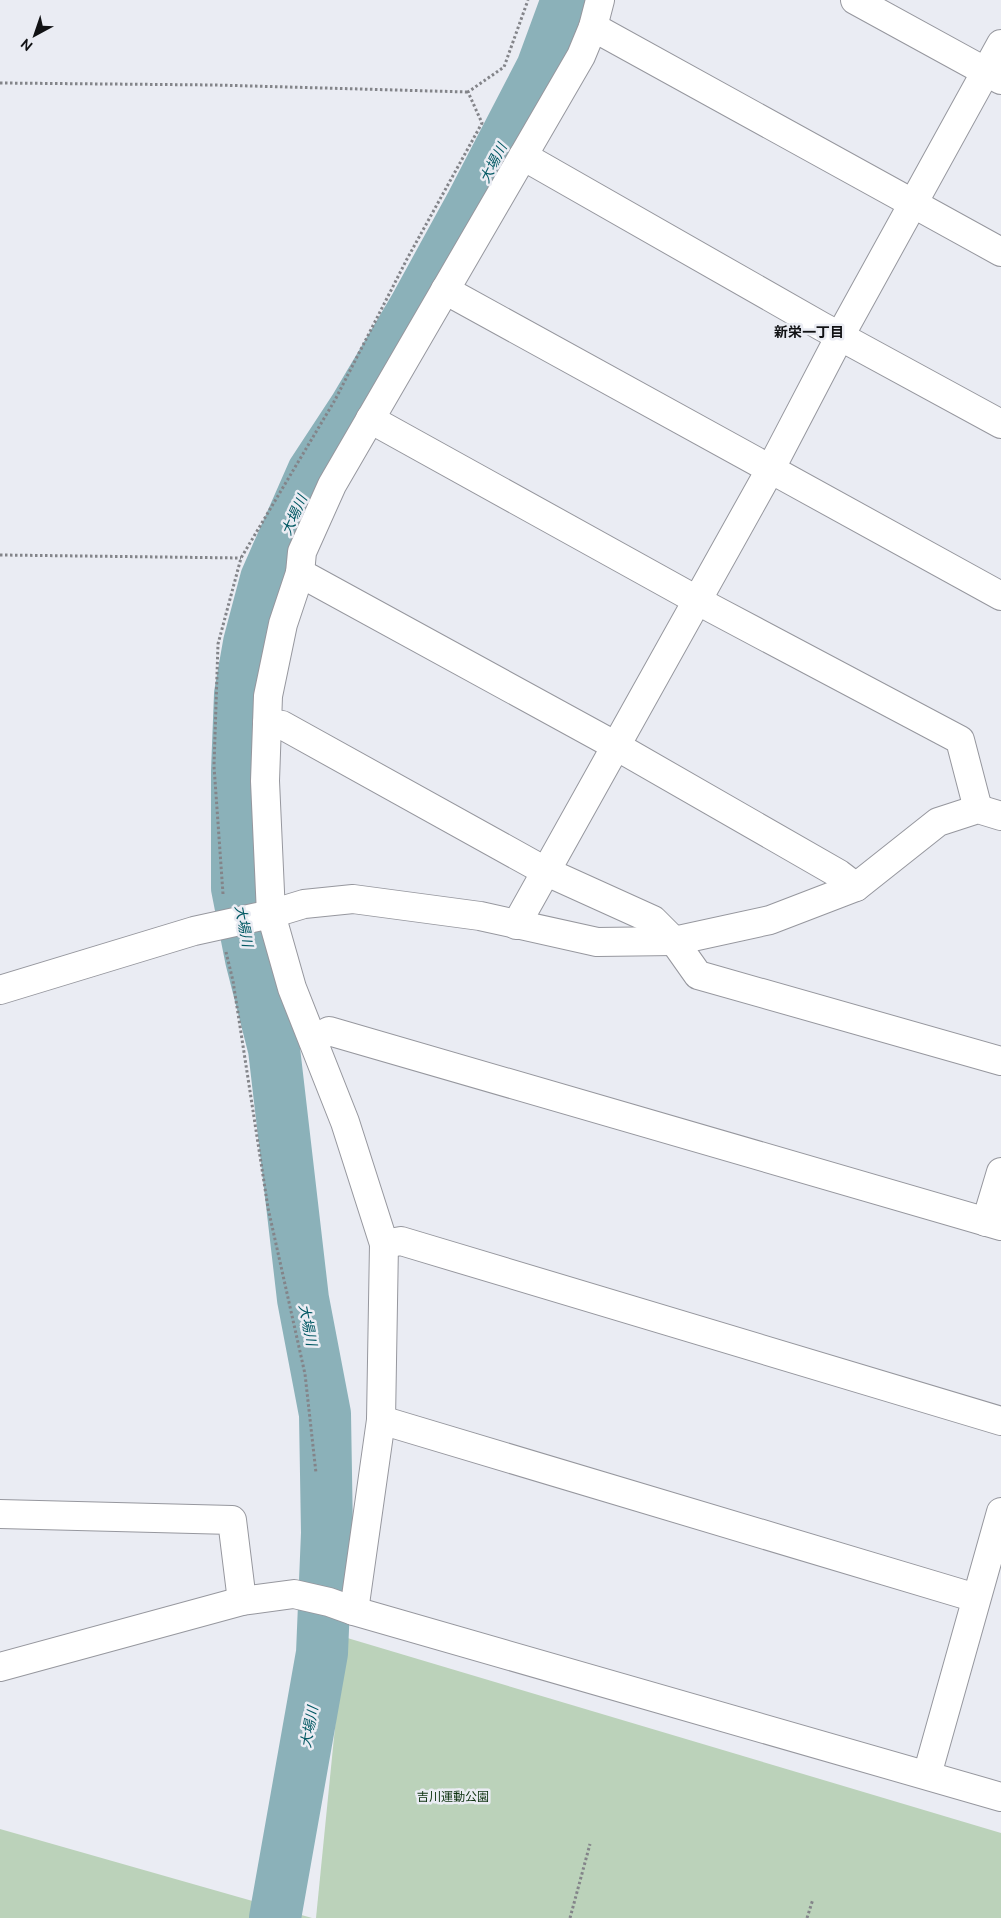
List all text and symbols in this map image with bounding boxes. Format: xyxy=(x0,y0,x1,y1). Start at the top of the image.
north arrow xyxy=(10,10,60,60)
text: N xyxy=(17,35,36,54)
water label: 大場川 xyxy=(476,139,511,185)
district label: 新栄一丁目 xyxy=(774,324,844,340)
water label: 大場川 xyxy=(278,491,311,537)
water label: 大場川 xyxy=(232,904,256,950)
water label: 大場川 xyxy=(296,1303,320,1349)
water label: 大場川 xyxy=(297,1703,321,1749)
park label: 吉川運動公園 xyxy=(417,1790,489,1803)

